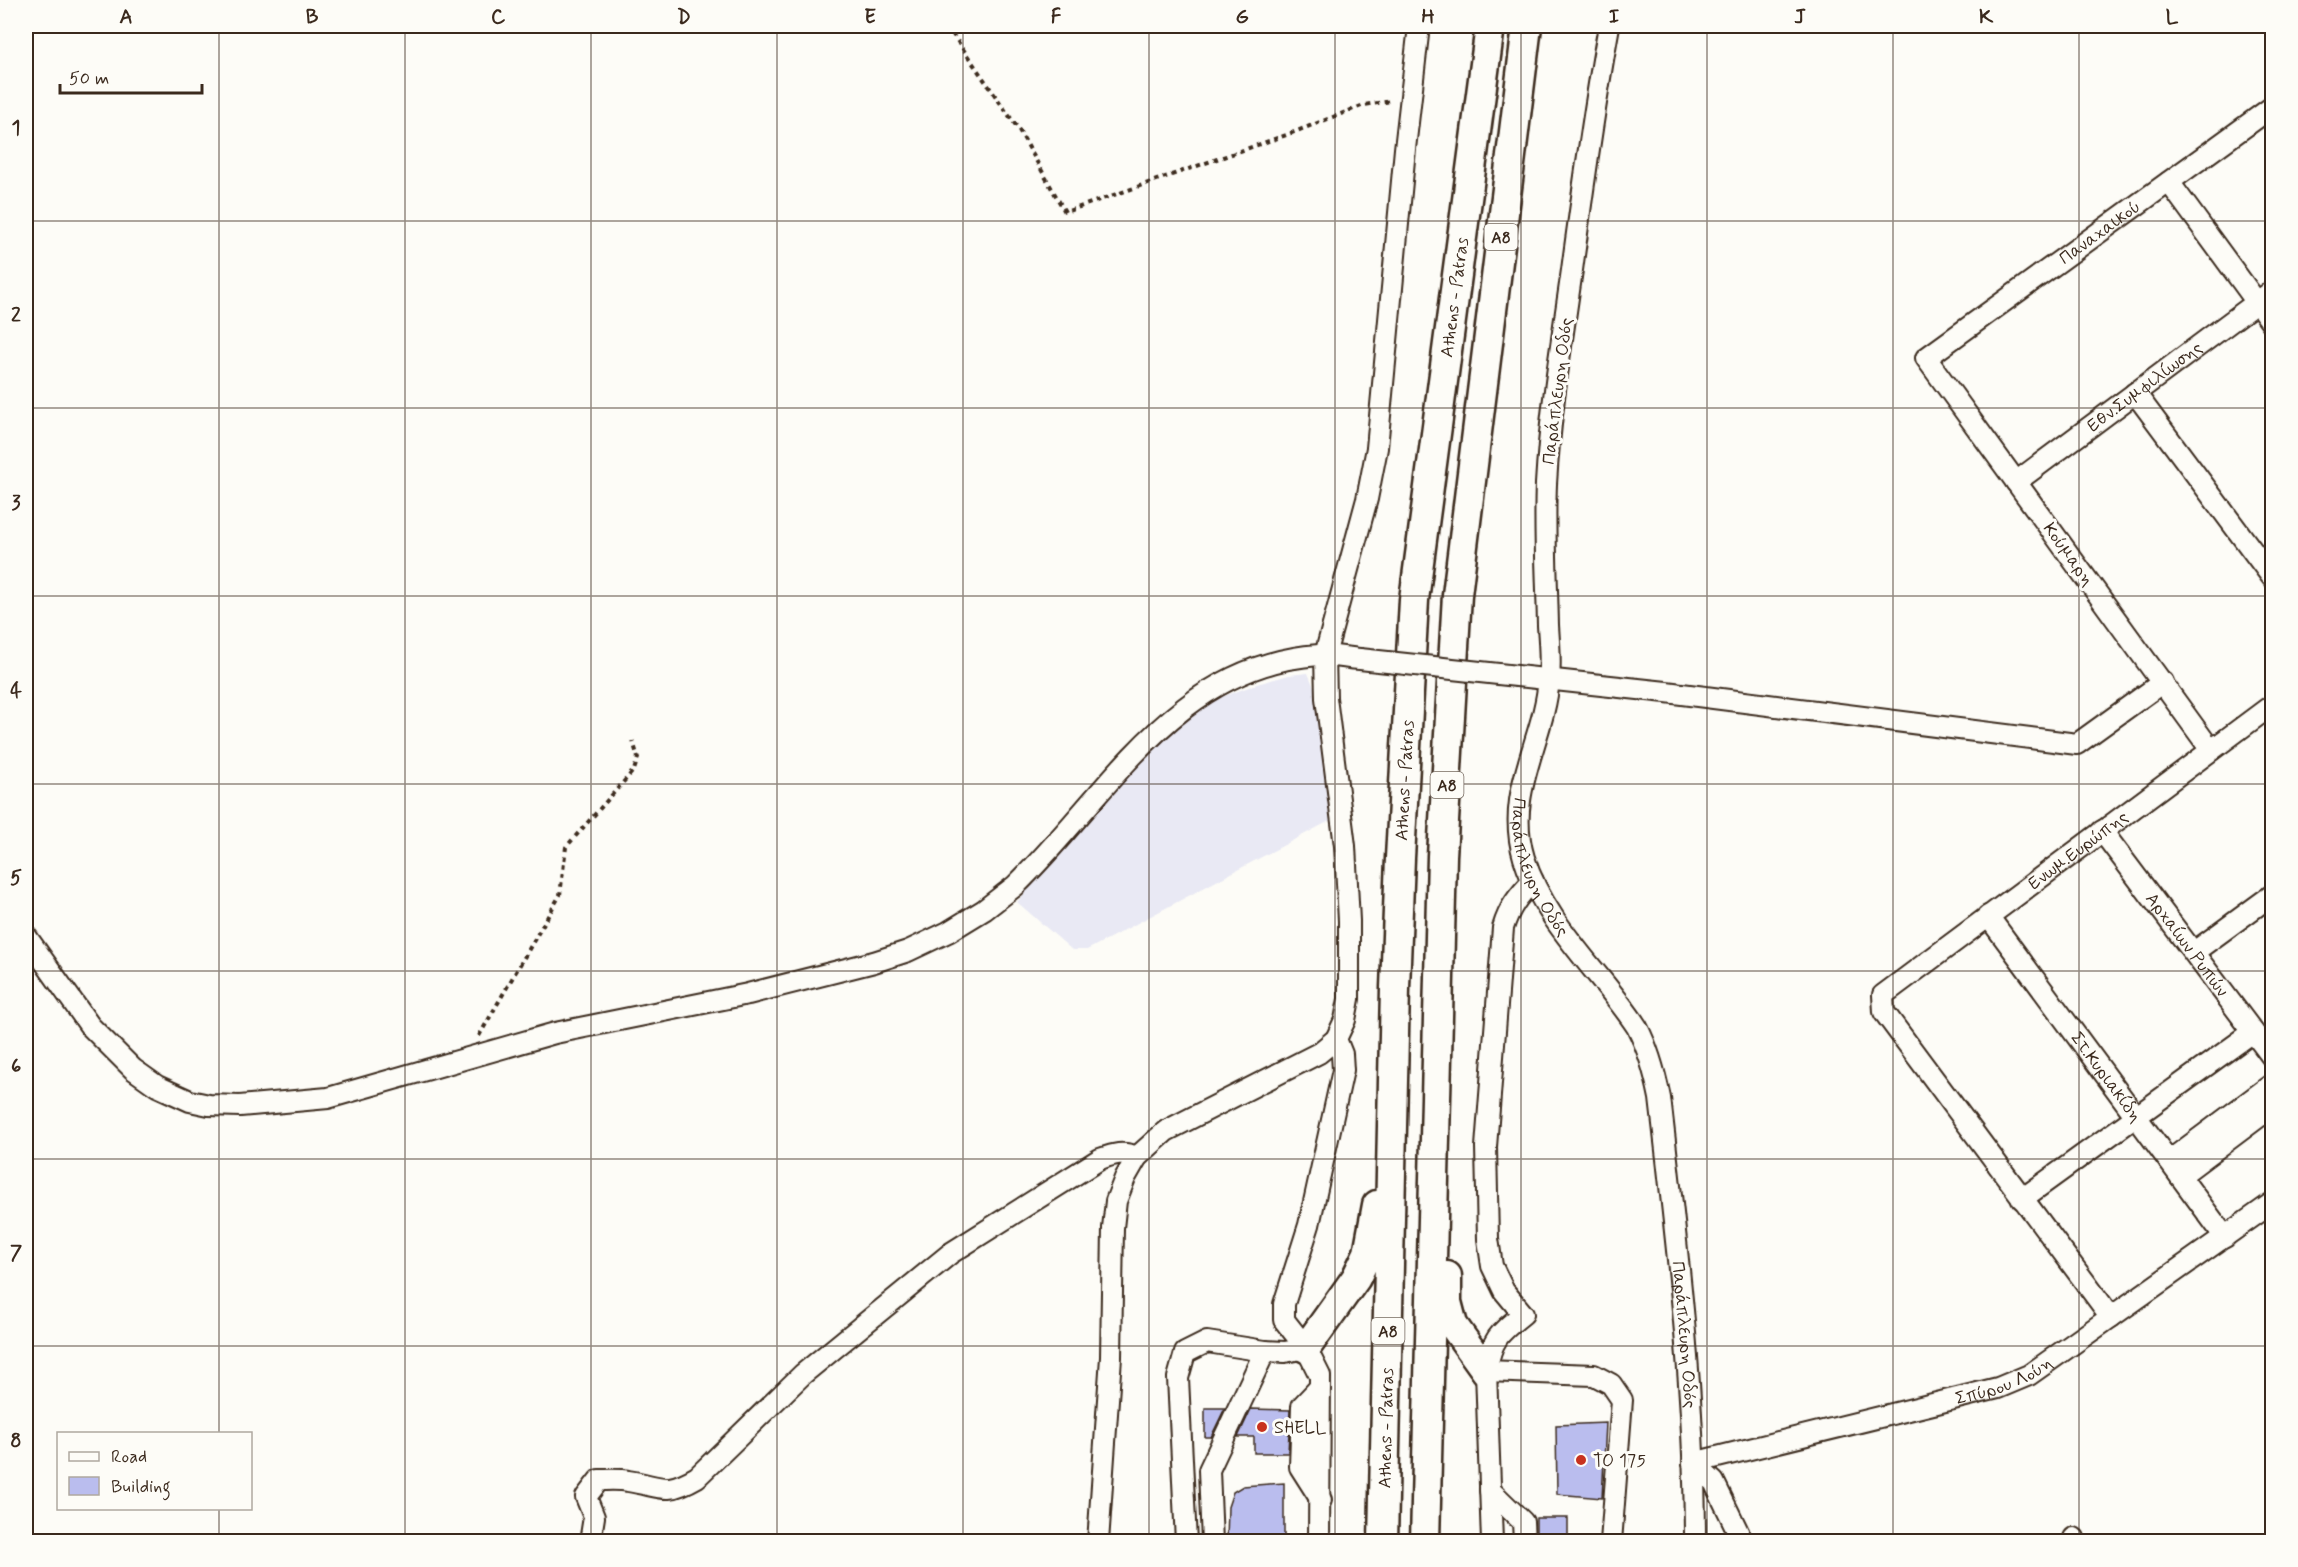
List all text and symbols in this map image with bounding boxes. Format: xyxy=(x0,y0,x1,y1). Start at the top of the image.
text: A xyxy=(119,4,133,31)
text: B xyxy=(306,4,319,31)
text: C xyxy=(491,4,506,31)
text: D xyxy=(677,4,691,31)
text: E xyxy=(864,4,876,31)
text: F xyxy=(1051,4,1062,31)
text: G xyxy=(1235,4,1249,31)
text: H xyxy=(1421,4,1435,31)
text: I xyxy=(1609,4,1619,31)
text: J xyxy=(1794,4,1806,31)
text: K xyxy=(1979,4,1994,31)
text: L xyxy=(2166,4,2179,31)
scale bar xyxy=(60,57,202,95)
text: 50 m xyxy=(69,67,109,91)
text: 1 xyxy=(12,115,20,142)
street label: Παναχαικού xyxy=(2055,195,2146,271)
road number: Α8 xyxy=(1484,224,1518,250)
street label: Athens - Patras xyxy=(1435,236,1475,359)
text: 2 xyxy=(11,302,21,329)
street label: Παράπλευρη Οδός xyxy=(1537,316,1579,466)
street label: Εθν.Συμφιλίωσης xyxy=(2082,336,2208,438)
text: 3 xyxy=(11,490,21,517)
street label: Κούμαρη xyxy=(2037,518,2099,591)
text: 4 xyxy=(10,678,22,705)
street label: Athens - Patras xyxy=(1390,719,1420,841)
road number: Α8 xyxy=(1430,772,1464,798)
street label: Παράπλευρη Οδός xyxy=(1505,796,1574,942)
street label: Ενωμ.Ευρώπης xyxy=(2023,805,2133,896)
text: 5 xyxy=(10,865,22,892)
street label: Αρχαίων Ρυπών xyxy=(2139,888,2234,1002)
street label: Στ.Κυριακίδη xyxy=(2065,1027,2147,1128)
text: 6 xyxy=(11,1053,21,1080)
text: 7 xyxy=(10,1240,22,1267)
street label: Παράπλευρη Οδός xyxy=(1665,1260,1702,1409)
road number: Α8 xyxy=(1372,1318,1404,1344)
street label: Σπύρου Λούη xyxy=(1953,1351,2058,1411)
street label: Athens - Patras xyxy=(1373,1367,1400,1489)
place label: SHELL xyxy=(1274,1416,1326,1440)
marker: SHELL xyxy=(1255,1420,1269,1434)
text: 8 xyxy=(10,1428,22,1455)
legend xyxy=(57,1432,252,1510)
text: Road xyxy=(111,1445,147,1469)
place label: TO 175 xyxy=(1593,1449,1646,1473)
marker: TO 175 xyxy=(1574,1453,1588,1467)
text: Building xyxy=(111,1475,171,1501)

